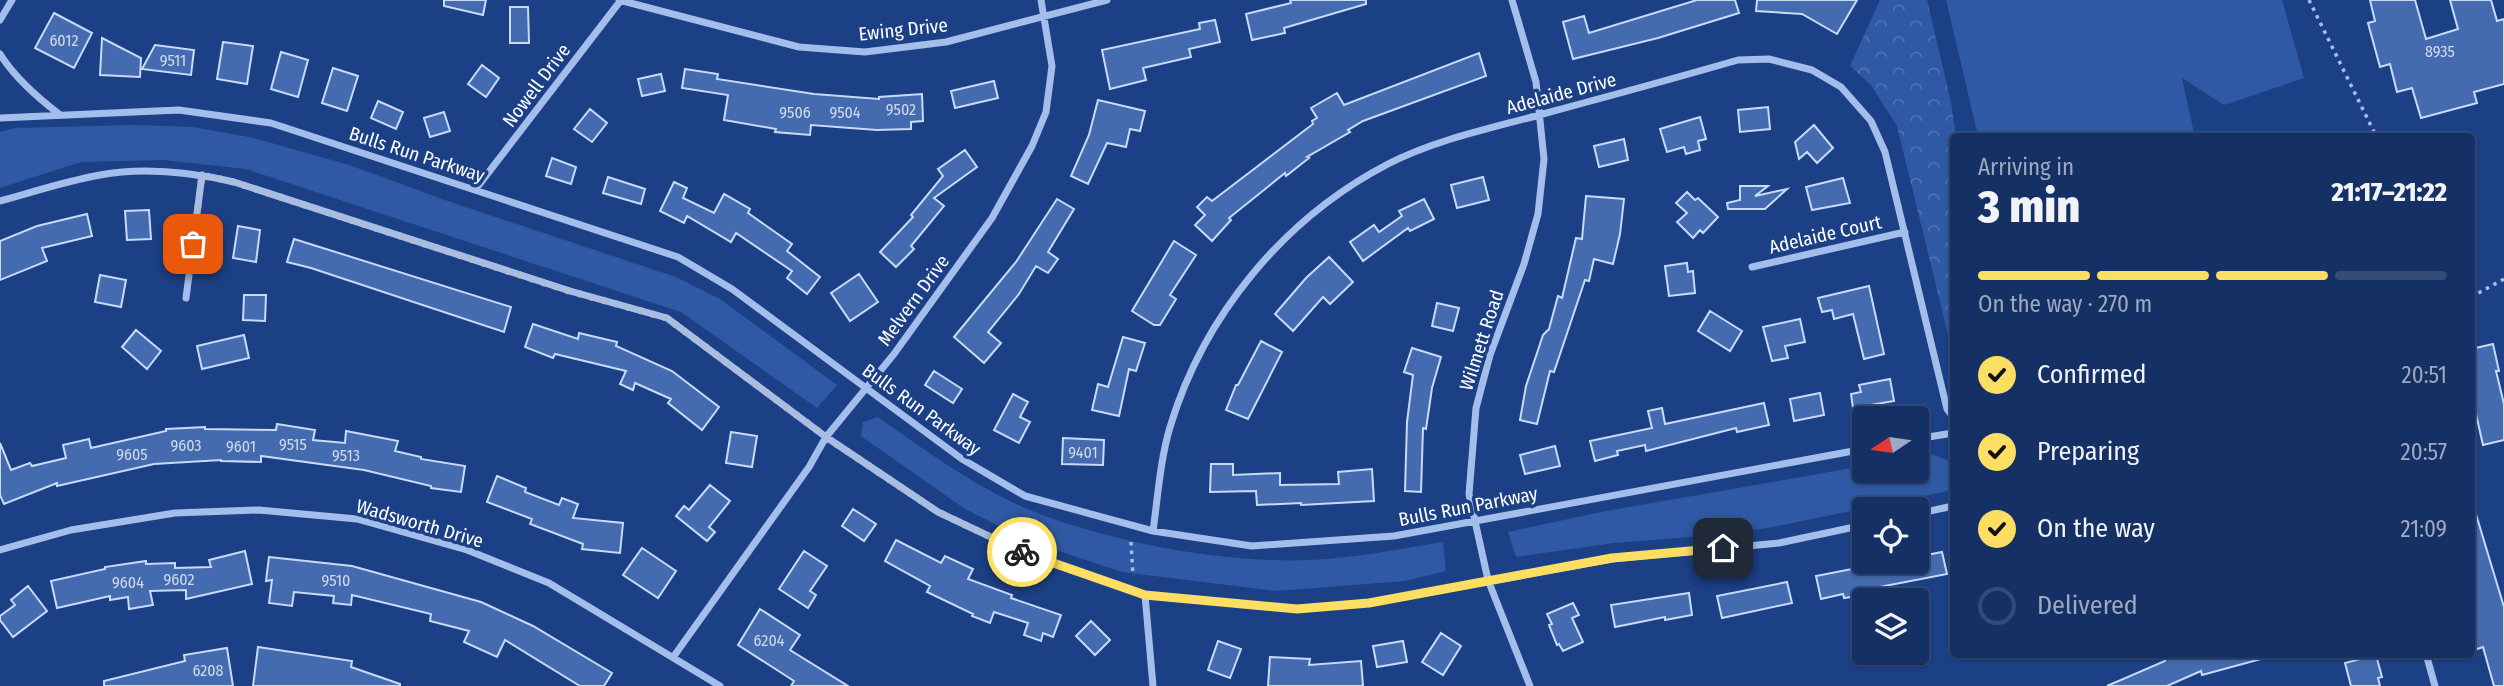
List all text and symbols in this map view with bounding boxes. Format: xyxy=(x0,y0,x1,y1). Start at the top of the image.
street label: Ewing Drive xyxy=(857,13,949,46)
house number: 6012 xyxy=(49,31,79,50)
street label: Nowell Drive xyxy=(498,39,575,131)
house number: 8935 xyxy=(2425,42,2455,61)
house number: 9511 xyxy=(160,51,186,70)
street label: Adelaide Drive xyxy=(1504,68,1619,119)
house number: 9502 xyxy=(886,100,916,119)
house number: 9506 xyxy=(779,103,811,122)
house number: 9504 xyxy=(829,103,861,122)
street label: Bulls Run Parkway xyxy=(346,122,488,187)
text: Arriving in xyxy=(1978,153,2074,181)
text: 21:17–21:22 xyxy=(2332,177,2447,208)
text: 3 min xyxy=(1978,179,2080,234)
street label: Adelaide Court xyxy=(1767,210,1884,259)
pin xyxy=(163,214,223,274)
icon: bag xyxy=(174,225,212,263)
street label: Melvern Drive xyxy=(873,250,954,350)
street label: Wilmett Road xyxy=(1454,287,1509,393)
text: On the way · 270 m xyxy=(1978,290,2152,318)
icon: check xyxy=(1978,356,2016,394)
street label: Bulls Run Parkway xyxy=(858,359,986,460)
text: Confirmed xyxy=(2037,359,2147,390)
text: 20:51 xyxy=(2402,361,2447,389)
north arrow xyxy=(1852,406,1928,483)
map controls xyxy=(1852,406,1929,665)
icon: check xyxy=(1978,433,2016,471)
house number: 9515 xyxy=(279,435,307,454)
house number: 9603 xyxy=(170,436,202,455)
text: Preparing xyxy=(2037,436,2139,467)
house number: 9601 xyxy=(226,437,256,456)
text: 20:57 xyxy=(2401,438,2447,466)
house number: 9401 xyxy=(1068,443,1098,462)
house number: 9605 xyxy=(116,445,148,464)
house number: 9513 xyxy=(332,446,360,465)
street label: Bulls Run Parkway xyxy=(1397,482,1540,531)
street label: Wadsworth Drive xyxy=(354,494,486,553)
button: locate xyxy=(1852,497,1929,574)
icon: check xyxy=(1978,510,2016,548)
text: On the way xyxy=(2037,513,2155,544)
text: 21:09 xyxy=(2401,515,2447,543)
courier xyxy=(987,517,1057,587)
pin xyxy=(1693,518,1753,578)
icon: home xyxy=(1704,529,1742,567)
icon: bike xyxy=(1003,533,1041,571)
house number: 9602 xyxy=(164,570,194,589)
house number: 9510 xyxy=(322,571,350,590)
house number: 9604 xyxy=(112,573,144,592)
button: layers xyxy=(1852,588,1929,665)
text: Delivered xyxy=(2037,590,2138,621)
house number: 6204 xyxy=(754,631,785,650)
house number: 6208 xyxy=(192,661,224,680)

